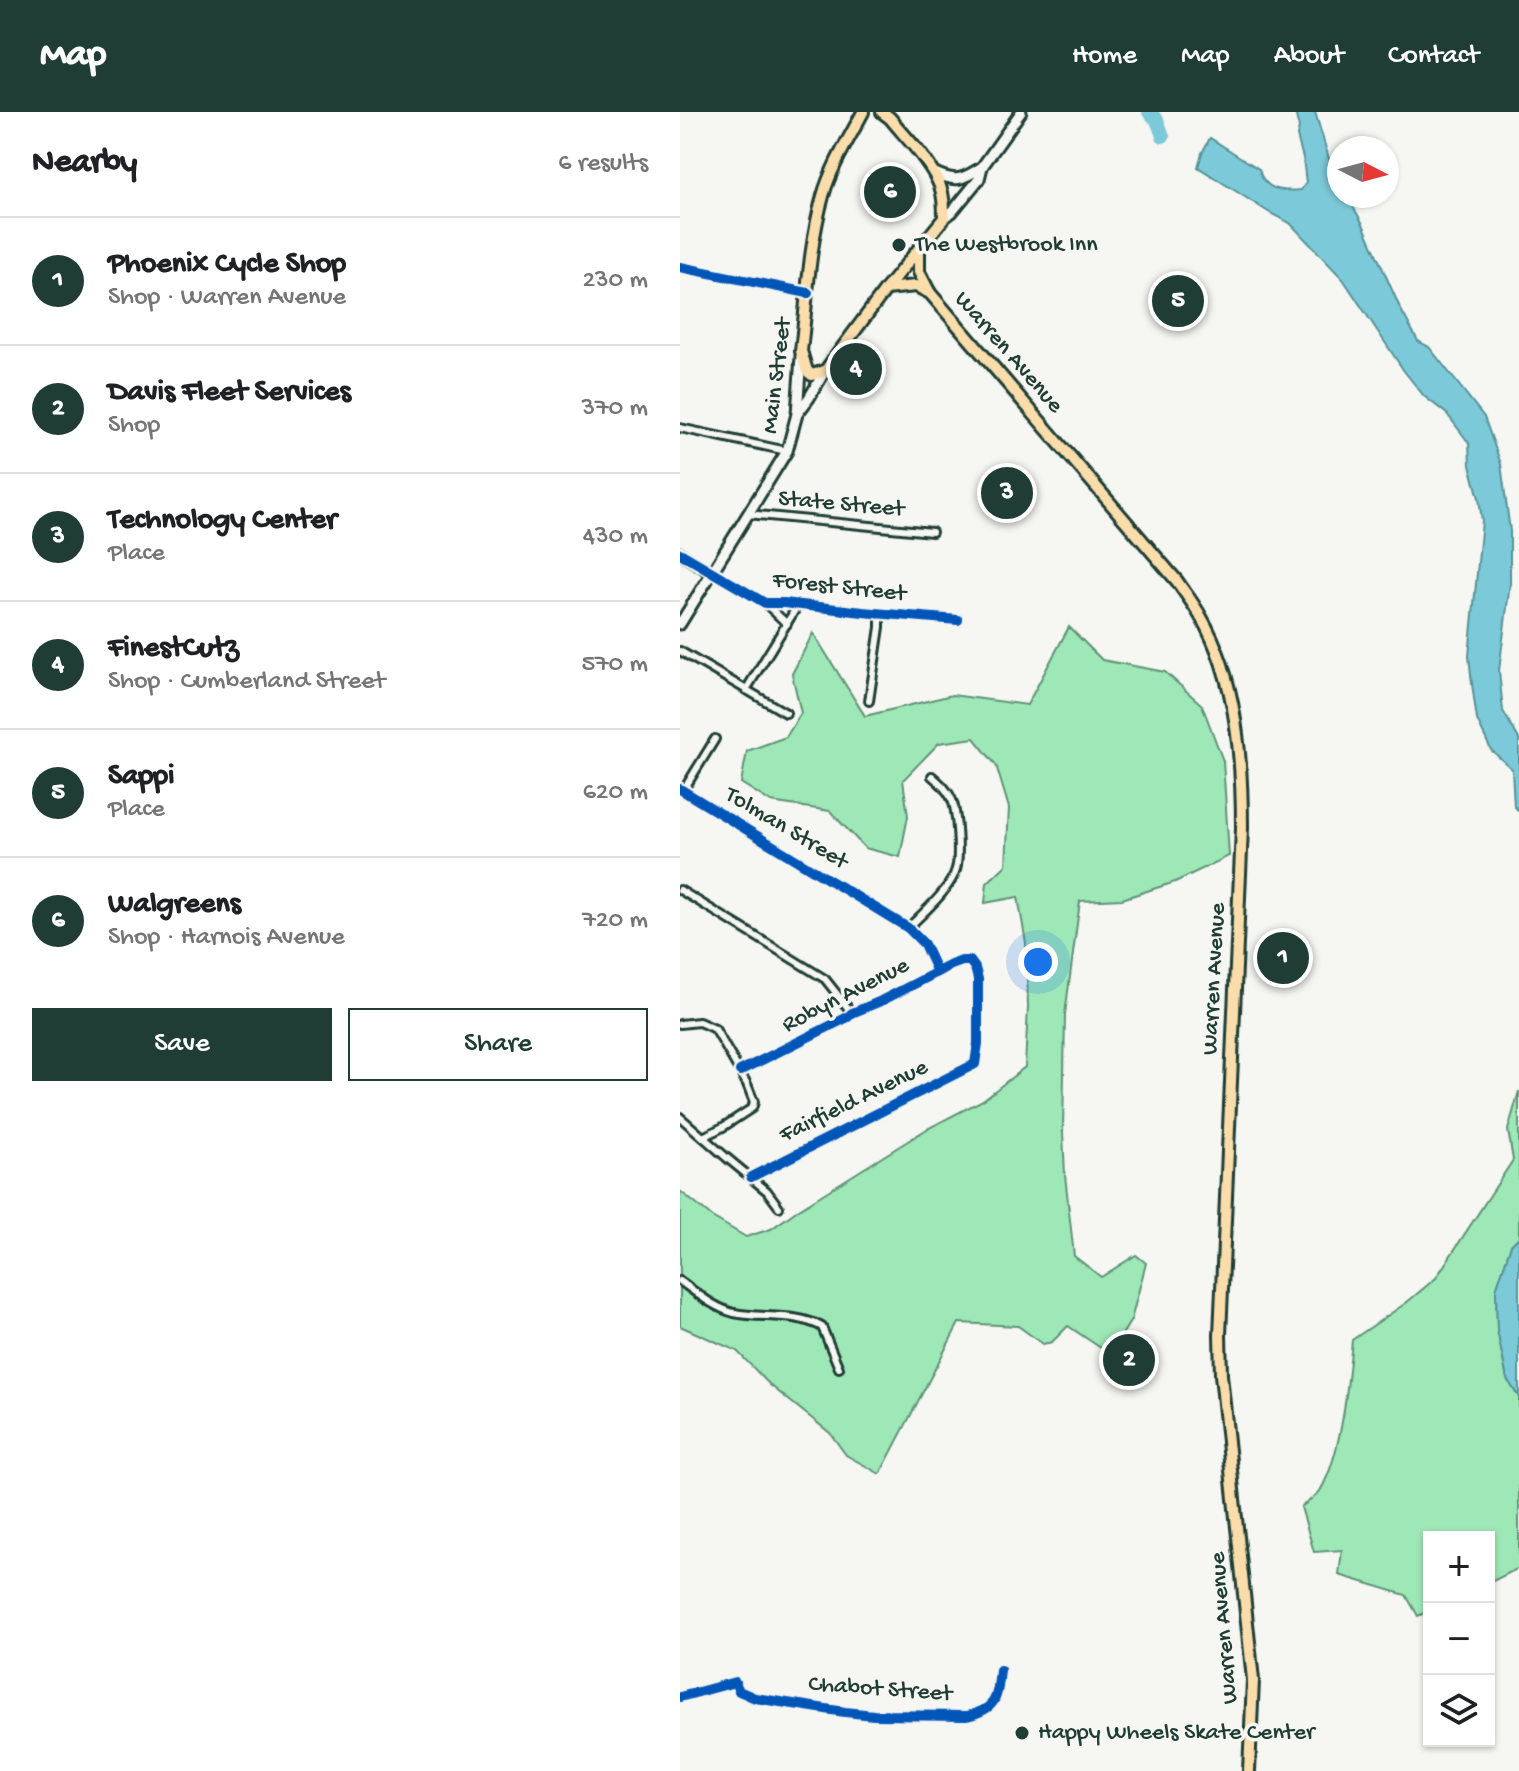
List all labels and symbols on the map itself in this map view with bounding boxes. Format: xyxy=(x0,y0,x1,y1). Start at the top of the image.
north arrow xyxy=(1327,136,1399,208)
pin: 6 xyxy=(864,162,916,222)
place label: The Westbrook Inn xyxy=(913,231,1098,260)
marker: The Westbrook Inn xyxy=(890,236,908,254)
pin: 5 xyxy=(1152,271,1204,331)
street label: Warren Avenue xyxy=(947,286,1069,420)
street label: Main Street xyxy=(757,314,800,435)
pin: 4 xyxy=(830,339,882,399)
pin: 3 xyxy=(981,463,1033,523)
street label: State Street xyxy=(777,485,907,525)
street label: Forest Street xyxy=(770,566,909,610)
street label: Tolman Street xyxy=(717,780,855,878)
street label: Warren Avenue xyxy=(1197,902,1233,1056)
pin: 1 xyxy=(1257,928,1309,988)
your location xyxy=(1018,942,1058,982)
street label: Robyn Avenue xyxy=(778,951,915,1040)
street label: Fairfield Avenue xyxy=(774,1053,933,1151)
pin: 2 xyxy=(1103,1330,1155,1390)
street label: Warren Avenue xyxy=(1204,1550,1246,1705)
street label: Chabot Street xyxy=(807,1671,955,1710)
place label: Happy Wheels Skate Center xyxy=(1038,1719,1317,1748)
marker: Happy Wheels Skate Center xyxy=(1013,1724,1031,1742)

